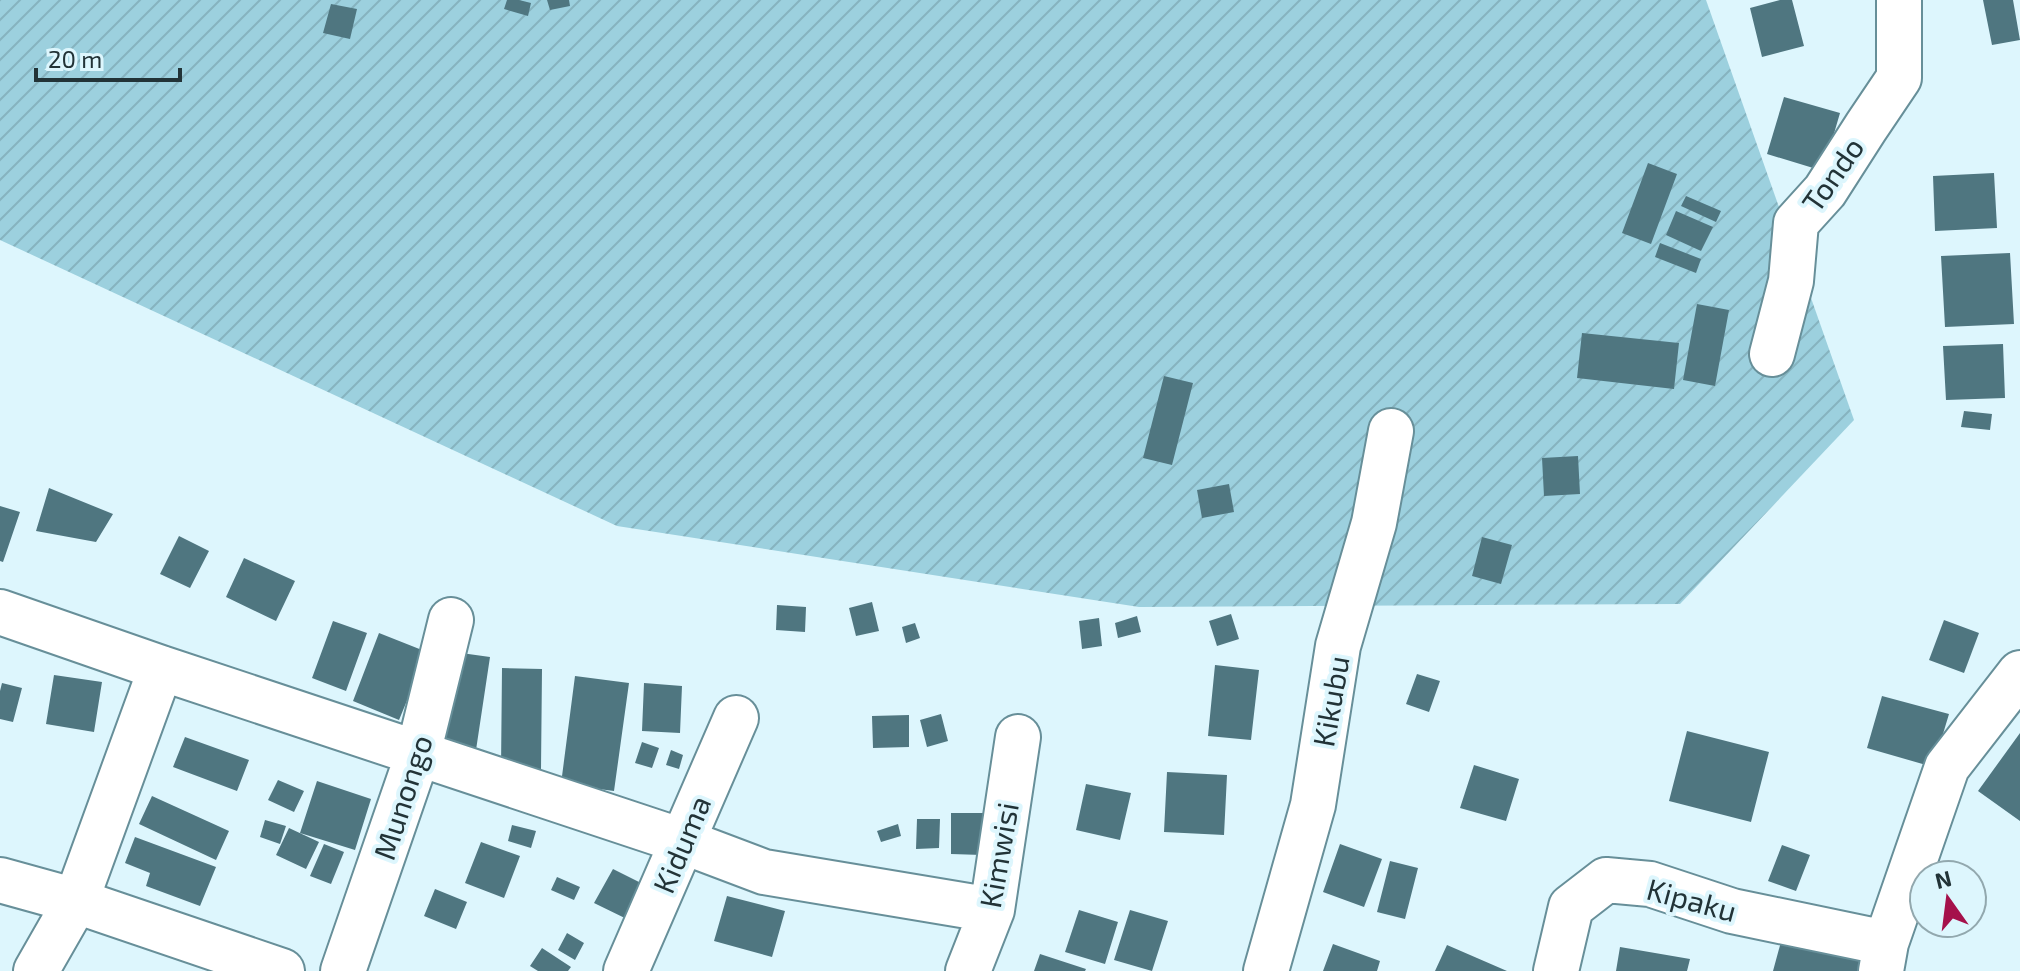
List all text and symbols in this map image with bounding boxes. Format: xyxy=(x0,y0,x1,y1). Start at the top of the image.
scale bar xyxy=(36,32,180,82)
text: 20 m xyxy=(48,44,102,73)
street label: Tondo xyxy=(1794,130,1870,218)
street label: Kikubu xyxy=(1304,653,1356,749)
street label: Munongo xyxy=(365,730,439,864)
street label: Kiduma xyxy=(644,790,718,898)
street label: Kimwisi xyxy=(971,800,1025,910)
north arrow xyxy=(1908,859,1988,939)
text: N xyxy=(1932,864,1954,893)
street label: Kipaku xyxy=(1643,870,1741,928)

